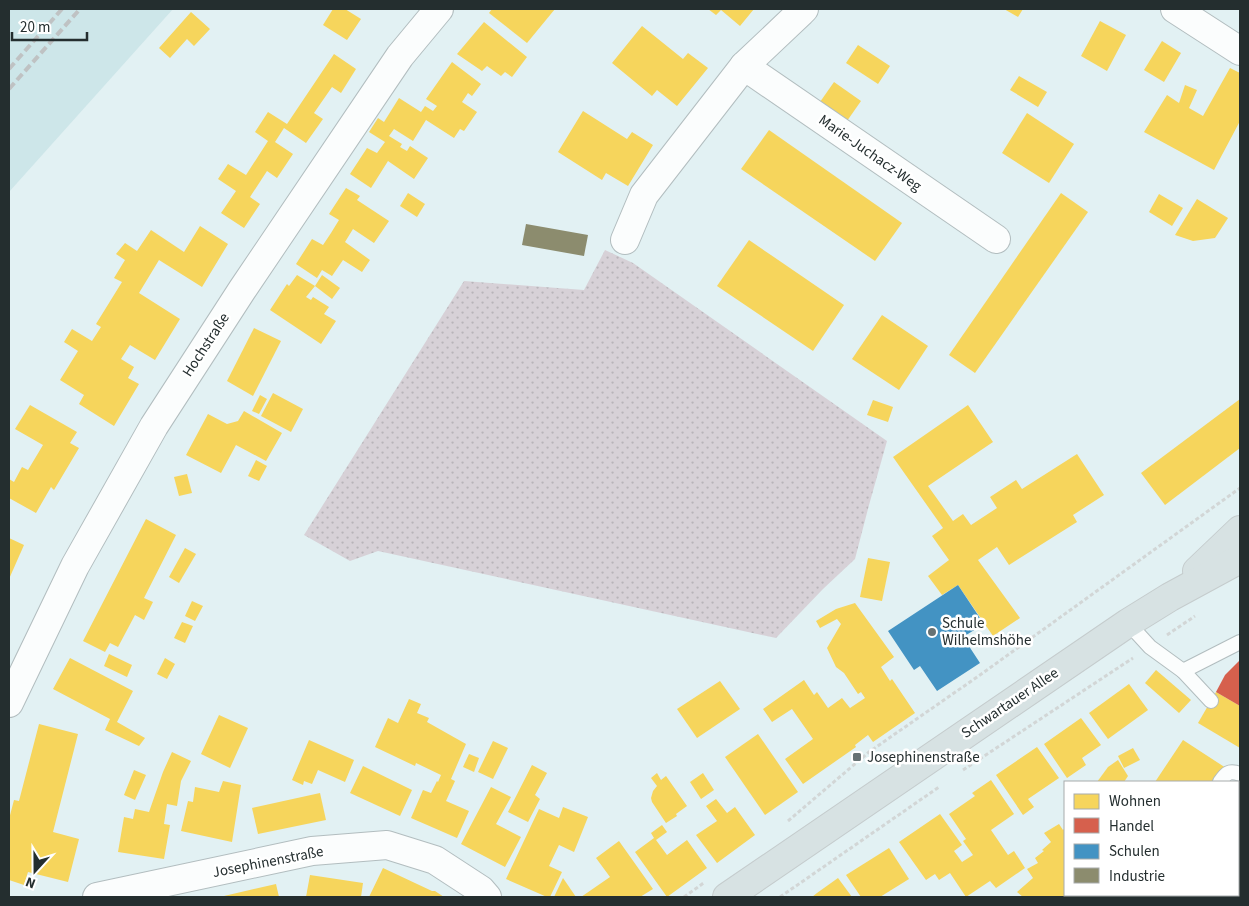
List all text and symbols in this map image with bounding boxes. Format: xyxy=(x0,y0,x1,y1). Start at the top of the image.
scale bar xyxy=(12,10,88,42)
text: 20 m xyxy=(20,17,50,38)
street label: Marie-Juchacz-Weg xyxy=(814,110,926,197)
street label: Hochstraße xyxy=(177,309,235,381)
place label: Schule Wilhelmshöhe xyxy=(942,613,1031,651)
marker: Schule Wilhelmshöhe xyxy=(926,626,938,638)
street label: Schwartauer Allee xyxy=(957,663,1063,743)
place label: Josephinenstraße xyxy=(867,747,980,768)
marker: Josephinenstraße xyxy=(851,751,863,763)
legend xyxy=(1064,781,1239,896)
text: Wohnen xyxy=(1109,791,1161,812)
text: Handel xyxy=(1109,816,1154,837)
street label: Josephinenstraße xyxy=(211,841,325,883)
text: Schulen xyxy=(1109,841,1160,862)
north arrow xyxy=(10,846,60,896)
text: Industrie xyxy=(1109,866,1165,887)
text: N xyxy=(23,871,39,893)

